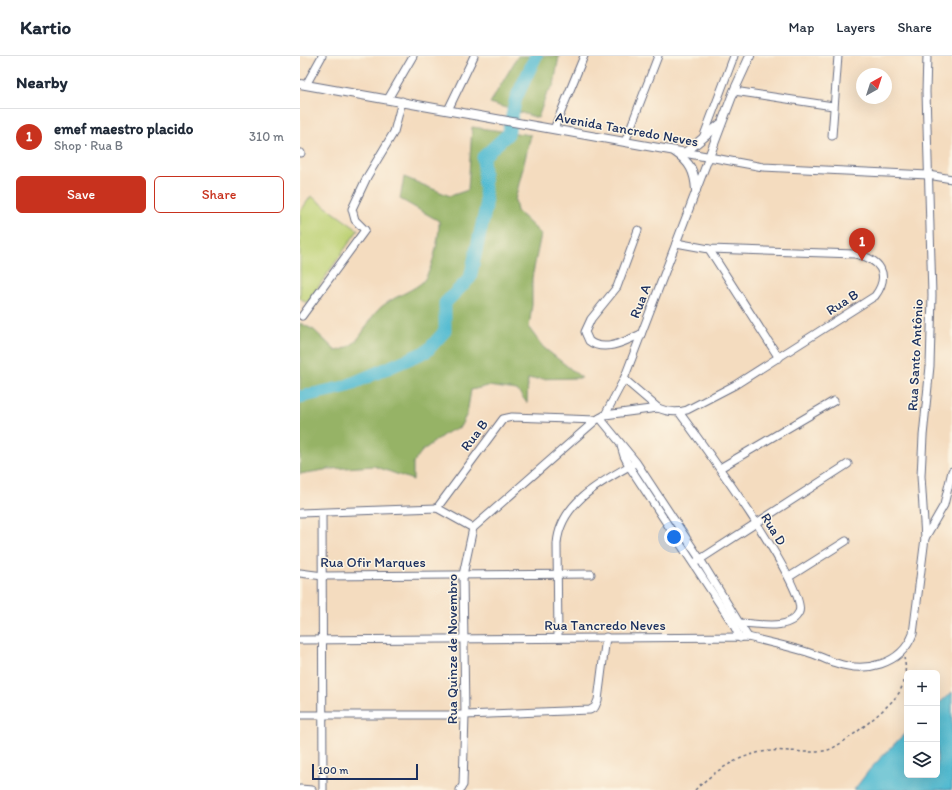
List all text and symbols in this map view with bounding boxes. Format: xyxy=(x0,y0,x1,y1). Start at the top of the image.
text: Kartio xyxy=(20,16,71,39)
text: Map xyxy=(789,19,814,36)
text: Layers xyxy=(836,19,875,36)
text: Share xyxy=(897,19,932,36)
north arrow xyxy=(856,68,892,104)
text: Nearby xyxy=(16,72,68,92)
street label: Avenida Tancredo Neves xyxy=(554,109,700,150)
text: emef maestro placido xyxy=(54,120,193,138)
text: 1 xyxy=(26,129,32,144)
text: 310 m xyxy=(249,129,284,144)
text: Shop · Rua B xyxy=(54,138,123,153)
button: Save xyxy=(16,176,146,213)
button: Share xyxy=(154,176,284,213)
pin: 1 xyxy=(849,228,875,261)
street label: Rua A xyxy=(626,282,655,321)
street label: Rua B xyxy=(823,286,862,319)
street label: Rua Santo Antônio xyxy=(904,298,927,412)
street label: Rua B xyxy=(457,416,492,454)
street label: Rua D xyxy=(757,510,790,549)
your location xyxy=(664,527,684,547)
street label: Rua Ofir Marques xyxy=(320,554,426,571)
street label: Rua Quinze de Novembro xyxy=(444,574,461,724)
street label: Rua Tancredo Neves xyxy=(544,617,666,634)
map controls xyxy=(904,670,940,778)
button: + xyxy=(904,670,940,706)
button: − xyxy=(904,706,940,742)
button: layers xyxy=(904,742,940,778)
scale bar xyxy=(312,762,418,781)
text: 100 m xyxy=(318,764,348,777)

